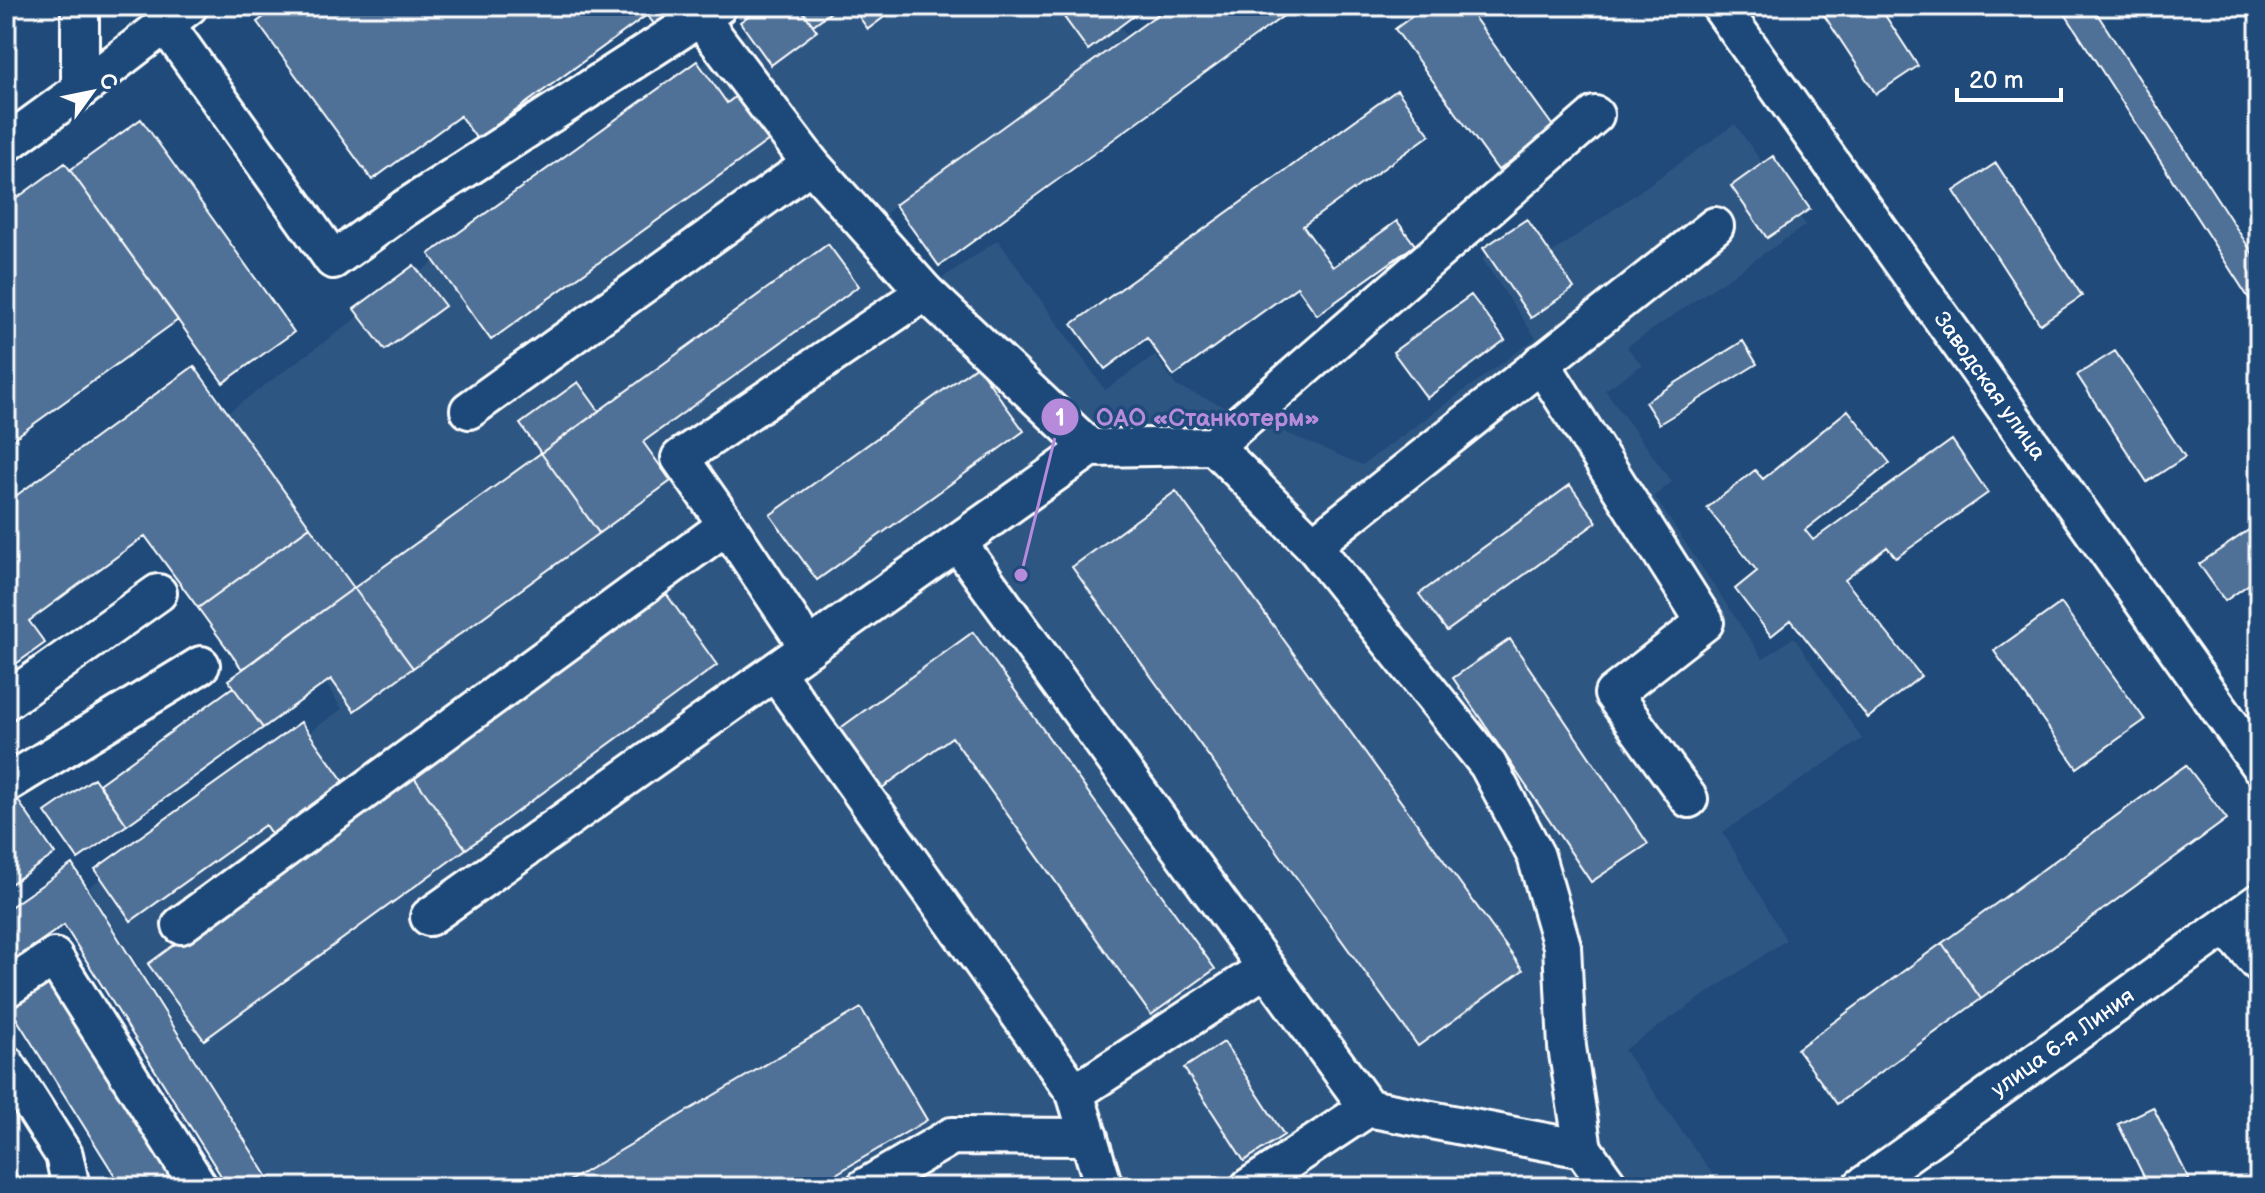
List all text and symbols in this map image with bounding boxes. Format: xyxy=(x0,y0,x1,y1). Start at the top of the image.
north arrow xyxy=(52,52,132,132)
scale bar xyxy=(1957,52,2061,102)
text: 20 m xyxy=(1969,66,2024,95)
text: С xyxy=(92,68,123,96)
street label: Заводская улица xyxy=(1928,306,2052,465)
callout: ОАО «Станкотерм» xyxy=(1040,393,1336,441)
text: 1 xyxy=(1055,404,1065,433)
text: ОАО «Станкотерм» xyxy=(1096,404,1320,433)
street label: улица 6-я Линия xyxy=(1986,982,2140,1103)

